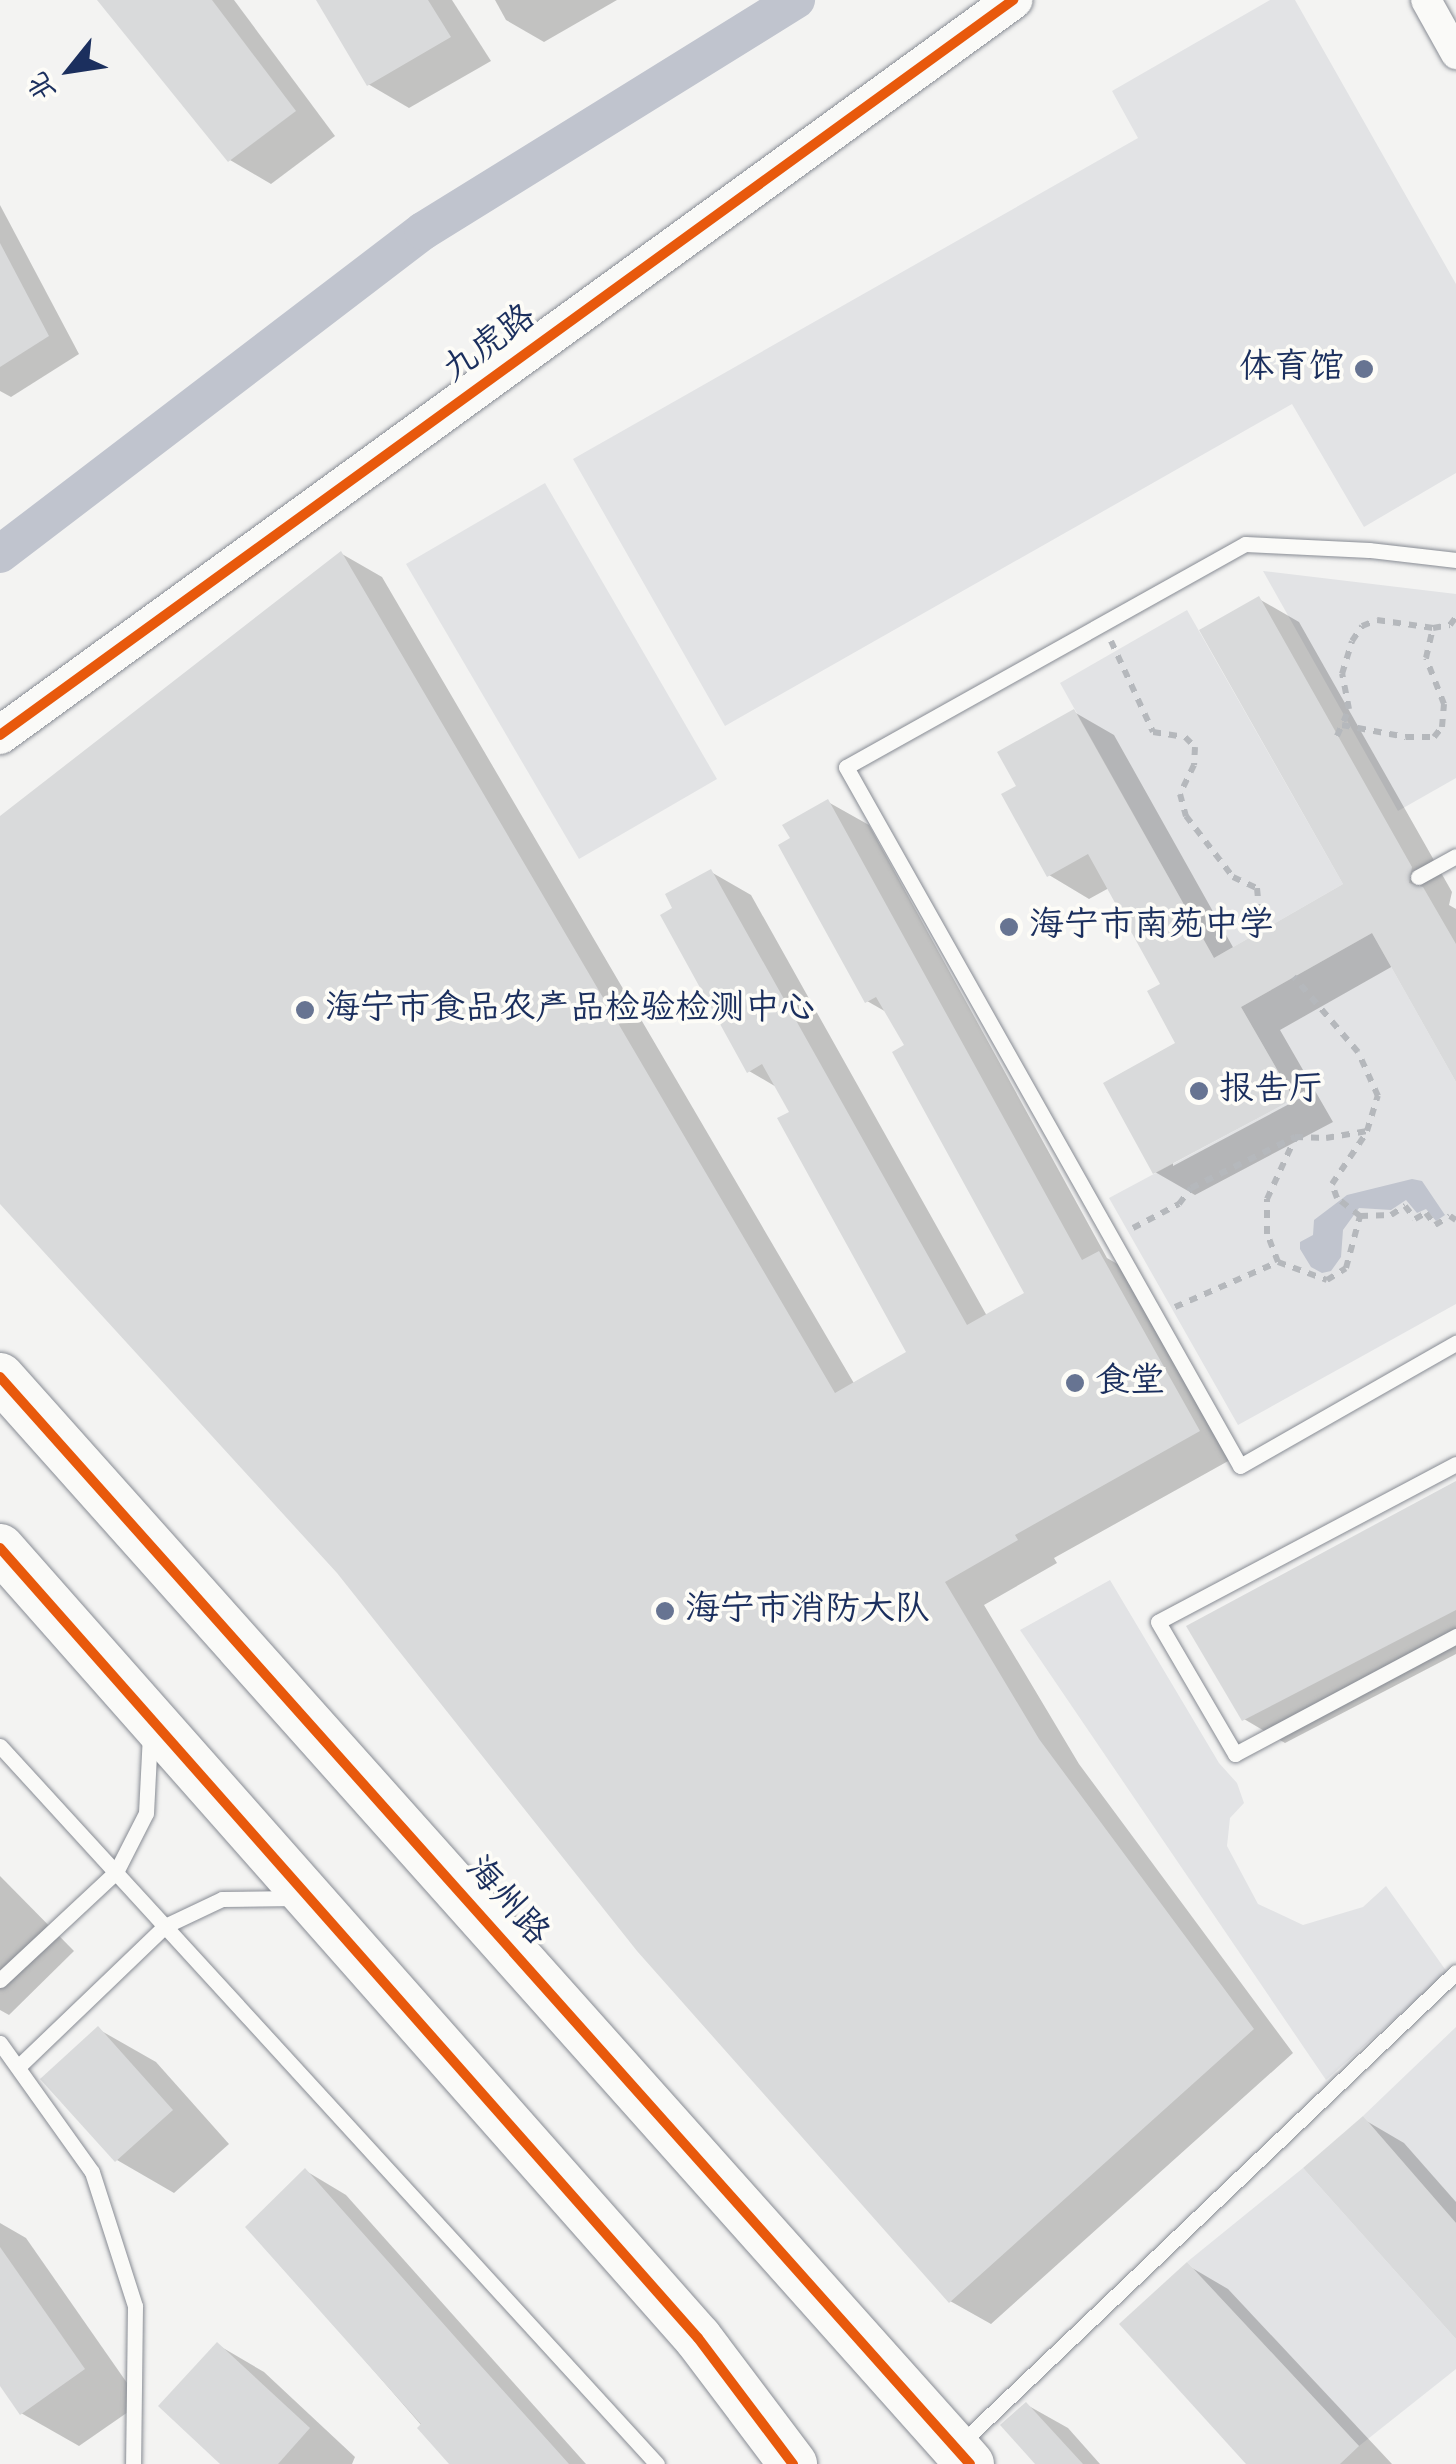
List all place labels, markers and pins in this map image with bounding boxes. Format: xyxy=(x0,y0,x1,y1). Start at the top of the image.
place label: 体育馆 xyxy=(1239,348,1344,390)
marker: 体育馆 xyxy=(1353,358,1375,380)
place label: 海宁市南苑中学 xyxy=(1029,906,1274,948)
marker: 海宁市南苑中学 xyxy=(998,916,1020,938)
place label: 海宁市食品农产品检验检测中心 xyxy=(325,989,815,1031)
marker: 海宁市食品农产品检验检测中心 xyxy=(294,999,316,1021)
place label: 报告厅 xyxy=(1219,1070,1324,1112)
marker: 报告厅 xyxy=(1188,1080,1210,1102)
place label: 食堂 xyxy=(1095,1362,1165,1404)
marker: 食堂 xyxy=(1064,1372,1086,1394)
place label: 海宁市消防大队 xyxy=(685,1590,930,1632)
marker: 海宁市消防大队 xyxy=(654,1600,676,1622)

